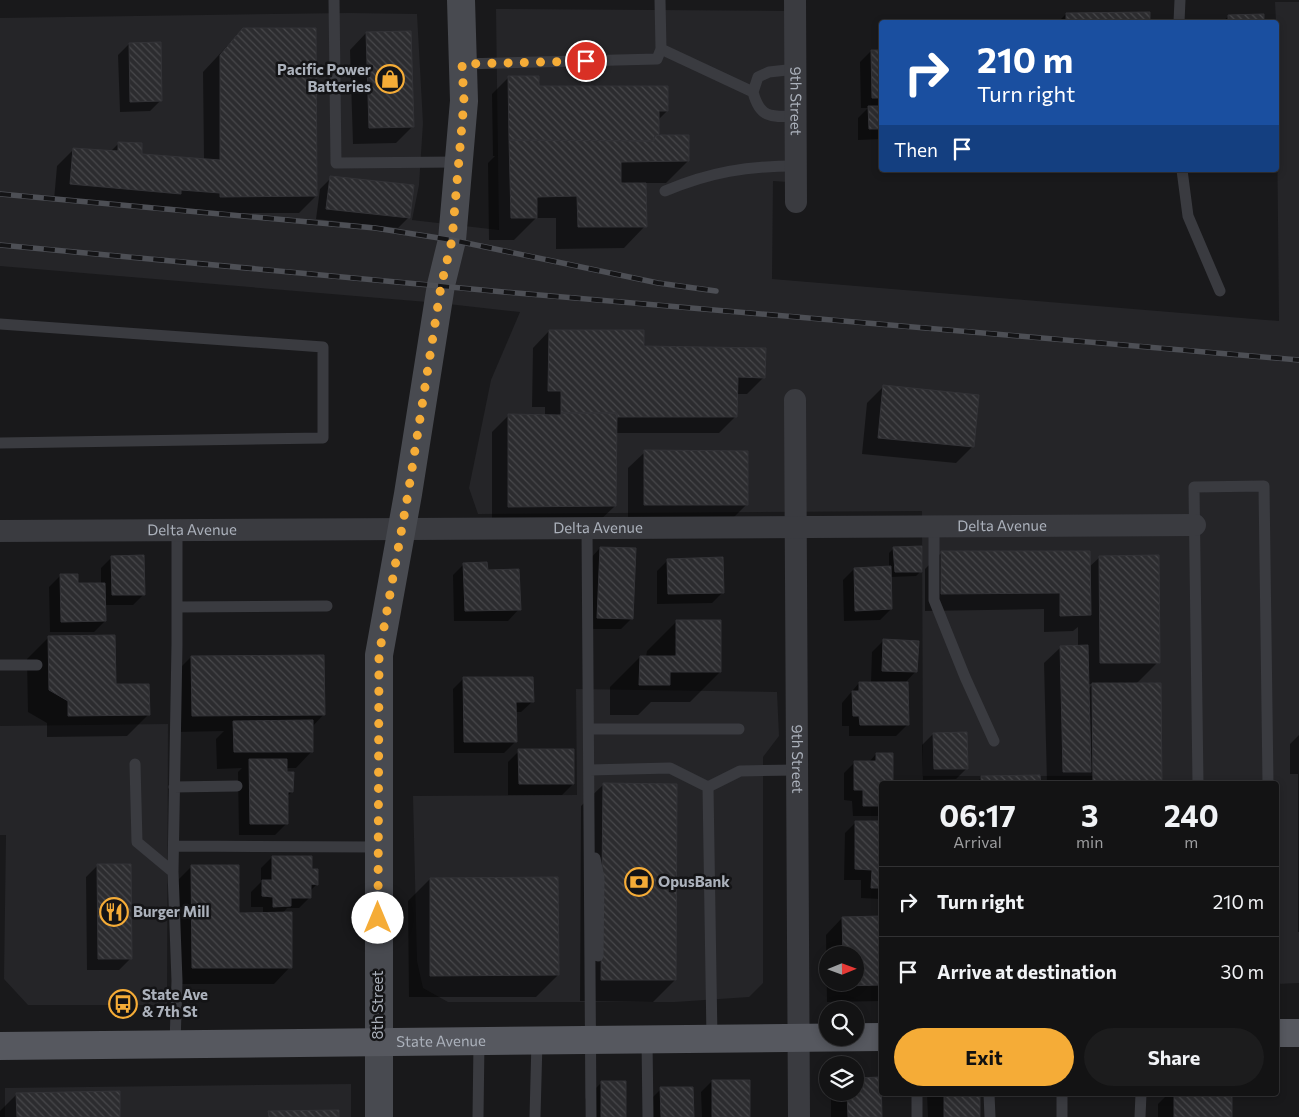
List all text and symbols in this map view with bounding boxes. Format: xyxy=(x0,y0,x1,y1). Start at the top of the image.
text: 210 m xyxy=(977,37,1073,80)
pin xyxy=(565,40,607,82)
icon: right xyxy=(894,40,959,105)
icon: arrive xyxy=(572,47,600,75)
place label: Pacific Power Batteries xyxy=(277,60,371,95)
shop icon: Pacific Power Batteries xyxy=(375,64,405,94)
street label: 9th Street xyxy=(787,66,806,136)
text: Turn right xyxy=(977,80,1075,107)
icon: arrive xyxy=(948,135,976,163)
text: Then xyxy=(894,138,938,161)
street label: Delta Avenue xyxy=(957,516,1047,534)
street label: Delta Avenue xyxy=(553,518,643,536)
street label: Delta Avenue xyxy=(147,520,237,538)
street label: 9th Street xyxy=(789,724,807,794)
text: 06:17 xyxy=(939,796,1016,833)
text: 3 xyxy=(1081,796,1098,833)
text: 240 xyxy=(1164,796,1219,833)
text: Arrival xyxy=(953,832,1002,851)
text: min xyxy=(1076,832,1103,851)
text: m xyxy=(1184,832,1198,851)
bank icon: OpusBank xyxy=(624,867,654,897)
place label: OpusBank xyxy=(658,872,730,890)
icon: right xyxy=(894,888,922,916)
text: Turn right xyxy=(937,890,1024,913)
text: 210 m xyxy=(1213,890,1264,913)
position arrow xyxy=(351,891,403,943)
restaurant icon: Burger Mill xyxy=(99,897,129,927)
place label: Burger Mill xyxy=(133,902,210,920)
north arrow xyxy=(819,946,864,991)
map controls xyxy=(819,946,864,1101)
icon: arrive xyxy=(894,958,922,986)
text: Arrive at destination xyxy=(937,960,1117,983)
text: 30 m xyxy=(1221,960,1264,983)
street label: 8th Street xyxy=(368,970,386,1040)
place label: State Ave & 7th St xyxy=(142,985,208,1020)
bus stop icon: State Ave & 7th St xyxy=(108,989,138,1019)
button: search xyxy=(819,1001,864,1046)
button: Exit xyxy=(894,1028,1074,1086)
button: Share xyxy=(1084,1028,1264,1086)
street label: State Avenue xyxy=(396,1031,486,1050)
button: layers xyxy=(819,1056,864,1101)

